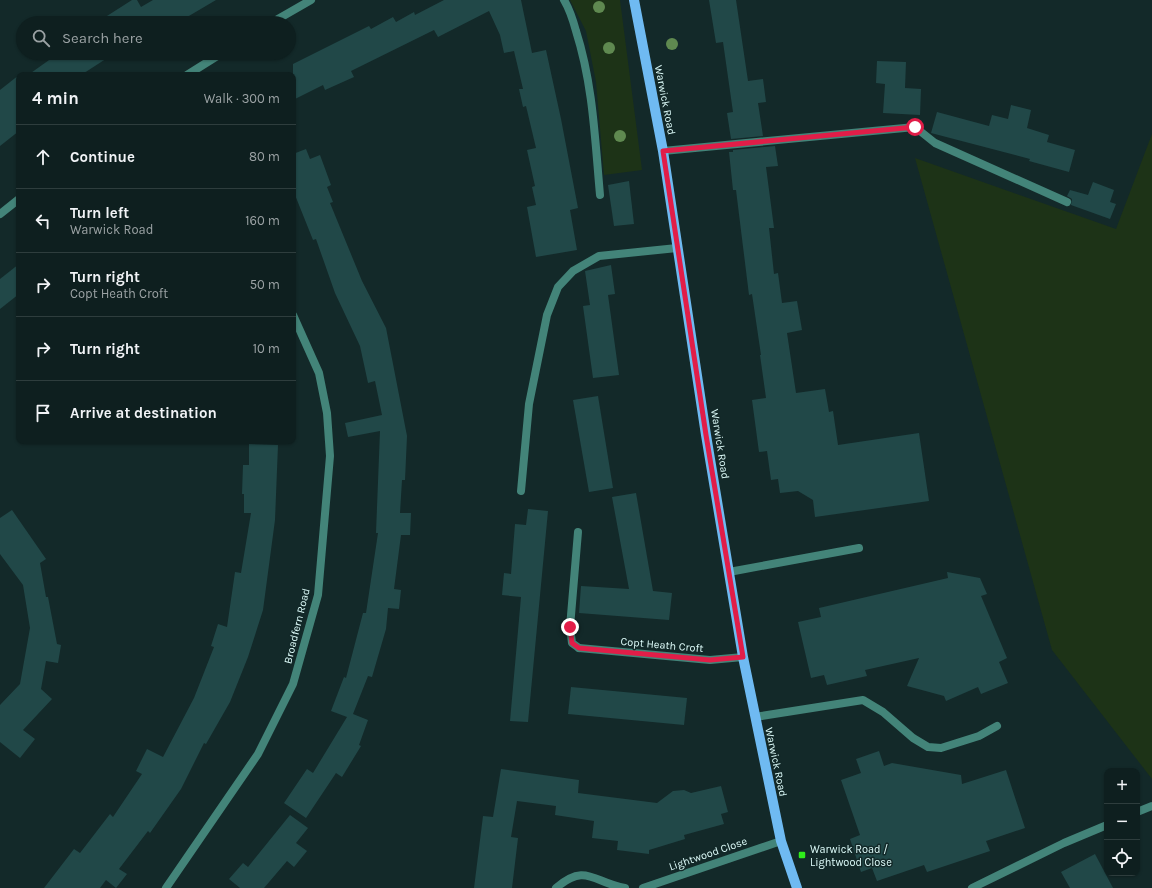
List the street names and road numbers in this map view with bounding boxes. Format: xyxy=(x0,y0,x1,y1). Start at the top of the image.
street label: Warwick Road xyxy=(652,64,678,136)
street label: Warwick Road xyxy=(708,408,732,480)
street label: Broadfern Road xyxy=(281,587,313,665)
street label: Copt Heath Croft xyxy=(620,635,704,655)
street label: Warwick Road xyxy=(762,726,790,798)
street label: Lightwood Close xyxy=(667,834,749,873)

